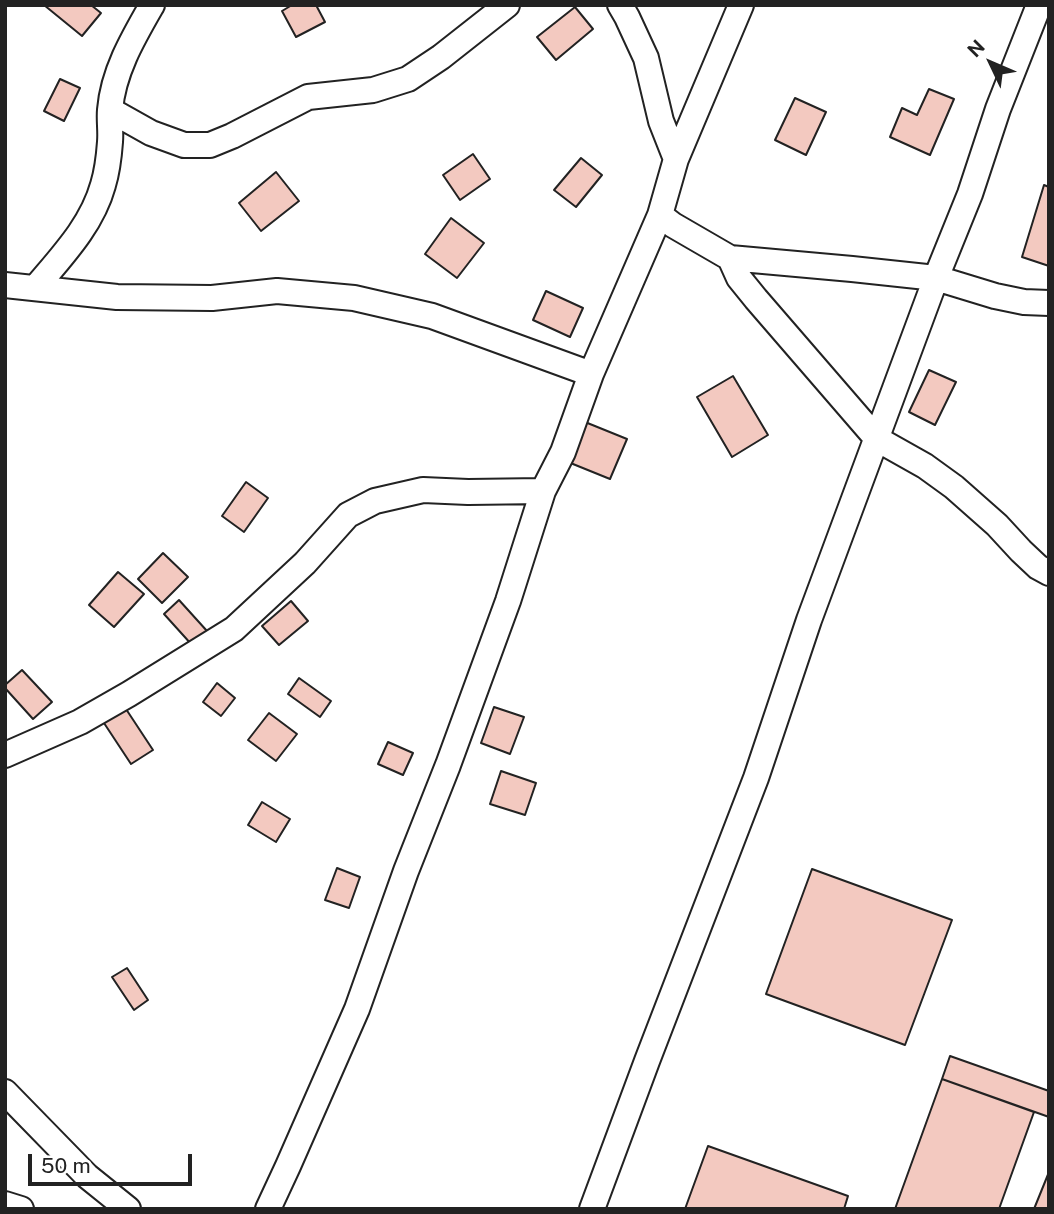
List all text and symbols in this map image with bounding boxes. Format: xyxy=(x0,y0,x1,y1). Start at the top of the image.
north arrow xyxy=(956,28,1026,98)
text: N xyxy=(963,35,989,61)
scale bar xyxy=(32,1140,196,1184)
text: 50 m xyxy=(41,1153,91,1178)

